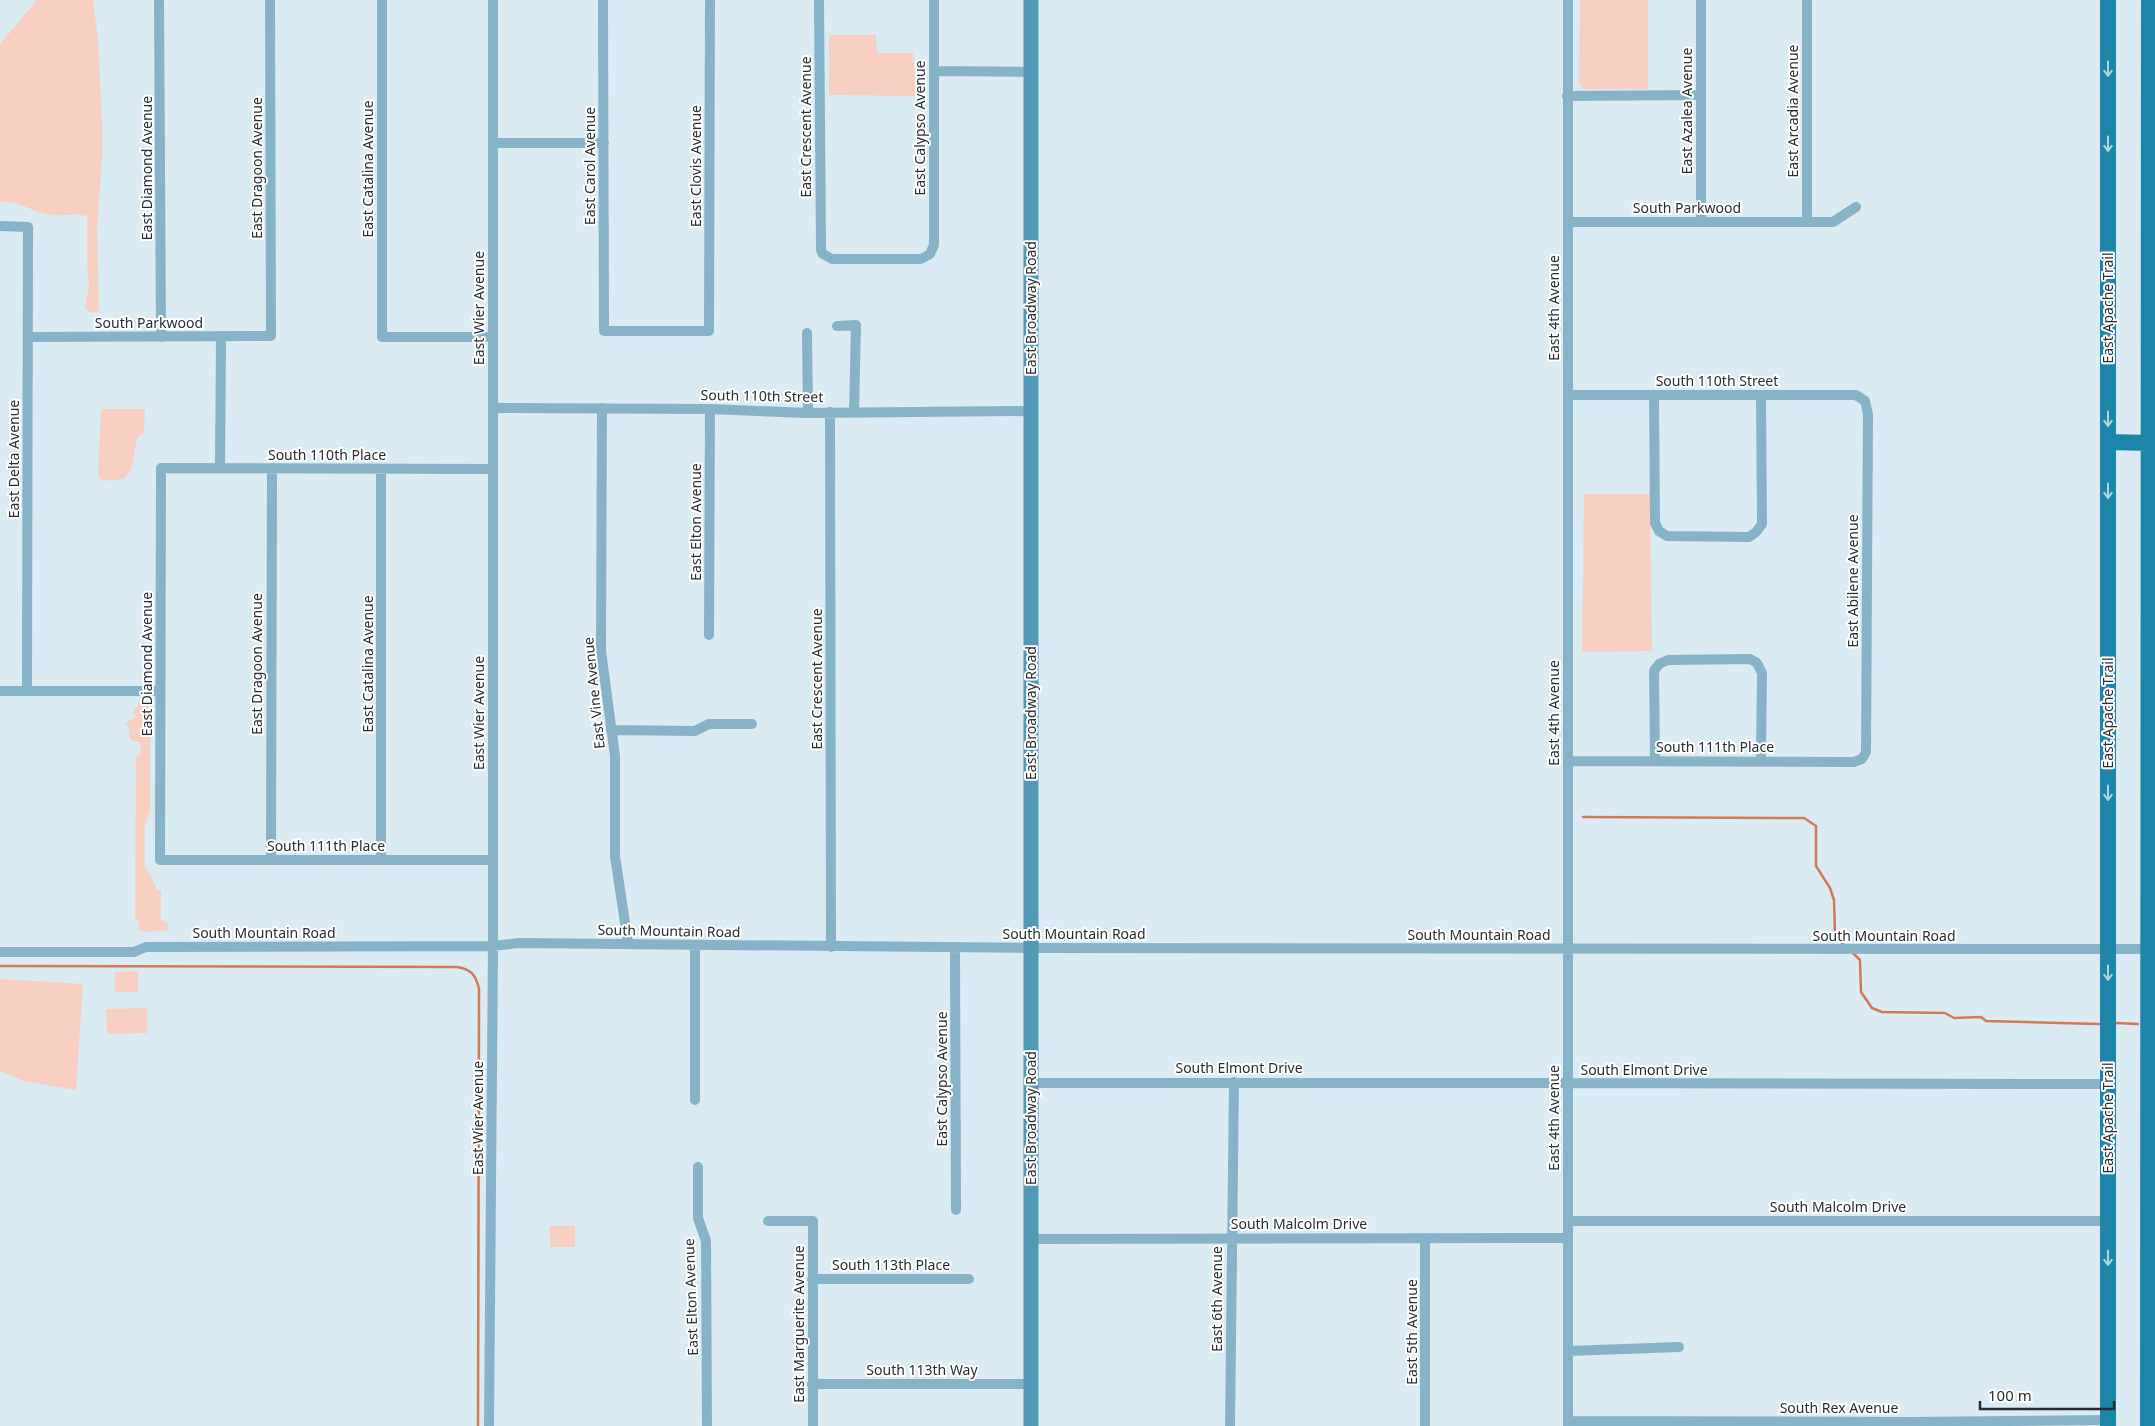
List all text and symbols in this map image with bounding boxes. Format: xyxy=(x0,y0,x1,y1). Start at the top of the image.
street label: East Arcadia Avenue xyxy=(1783,44,1802,177)
street label: East Azalea Avenue xyxy=(1677,48,1696,174)
street label: East Crescent Avenue xyxy=(796,56,815,198)
street label: East Calypso Avenue xyxy=(910,60,929,196)
one-way arrow xyxy=(2103,61,2113,77)
street label: East Diamond Avenue xyxy=(137,96,156,240)
street label: East Dragoon Avenue xyxy=(247,97,266,239)
street label: East Catalina Avenue xyxy=(358,100,377,238)
street label: East Clovis Avenue xyxy=(686,105,705,227)
street label: East Carol Avenue xyxy=(580,107,599,225)
one-way arrow xyxy=(2103,135,2113,151)
street label: South Parkwood xyxy=(1633,198,1741,217)
street label: East Broadway Road xyxy=(1021,241,1040,375)
street label: East Wier Avenue xyxy=(469,251,488,365)
street label: East Apache Trail xyxy=(2098,252,2117,364)
street label: East 4th Avenue xyxy=(1544,255,1563,361)
street label: South Parkwood xyxy=(95,313,203,332)
street label: South 110th Street xyxy=(1656,371,1778,390)
street label: South 110th Street xyxy=(701,385,823,406)
street label: East Delta Avenue xyxy=(4,400,23,518)
one-way arrow xyxy=(2103,410,2113,426)
street label: South 110th Place xyxy=(268,445,386,464)
street label: East Elton Avenue xyxy=(686,463,705,581)
one-way arrow xyxy=(2103,482,2113,499)
street label: East Abilene Avenue xyxy=(1843,514,1862,648)
street label: East Diamond Avenue xyxy=(137,592,156,736)
street label: East Dragoon Avenue xyxy=(247,593,266,735)
street label: East Catalina Avenue xyxy=(358,595,377,733)
street label: East Crescent Avenue xyxy=(807,608,826,750)
street label: East Vine Avenue xyxy=(578,636,609,750)
street label: East Broadway Road xyxy=(1021,646,1040,780)
street label: East Wier Avenue xyxy=(469,656,488,770)
street label: East Apache Trail xyxy=(2098,657,2117,769)
street label: East 4th Avenue xyxy=(1544,660,1563,766)
street label: South 111th Place xyxy=(1656,737,1774,756)
one-way arrow xyxy=(2103,785,2113,801)
street label: South 111th Place xyxy=(267,836,385,855)
street label: South Mountain Road xyxy=(597,920,741,941)
street label: South Mountain Road xyxy=(192,923,336,942)
street label: South Mountain Road xyxy=(1002,924,1146,943)
street label: South Mountain Road xyxy=(1407,925,1551,944)
street label: South Mountain Road xyxy=(1812,926,1956,945)
one-way arrow xyxy=(2103,965,2113,981)
street label: East Calypso Avenue xyxy=(932,1011,951,1147)
street label: East Broadway Road xyxy=(1021,1051,1040,1185)
street label: South Elmont Drive xyxy=(1175,1058,1303,1077)
street label: South Elmont Drive xyxy=(1580,1060,1708,1079)
street label: East Wier Avenue xyxy=(468,1061,487,1175)
street label: East Apache Trail xyxy=(2098,1062,2117,1174)
street label: East 4th Avenue xyxy=(1544,1065,1563,1171)
street label: South Malcolm Drive xyxy=(1770,1197,1906,1216)
street label: South Malcolm Drive xyxy=(1231,1214,1367,1233)
street label: East Elton Avenue xyxy=(679,1238,702,1356)
street label: East Marguerite Avenue xyxy=(789,1245,808,1403)
street label: East 6th Avenue xyxy=(1207,1246,1226,1352)
one-way arrow xyxy=(2103,1250,2113,1266)
street label: South 113th Place xyxy=(832,1255,950,1274)
street label: East 5th Avenue xyxy=(1402,1279,1421,1385)
street label: South 113th Way xyxy=(866,1360,978,1379)
scale bar xyxy=(1980,1378,2114,1410)
text: 100 m xyxy=(1988,1385,2032,1405)
street label: South Rex Avenue xyxy=(1780,1398,1898,1417)

